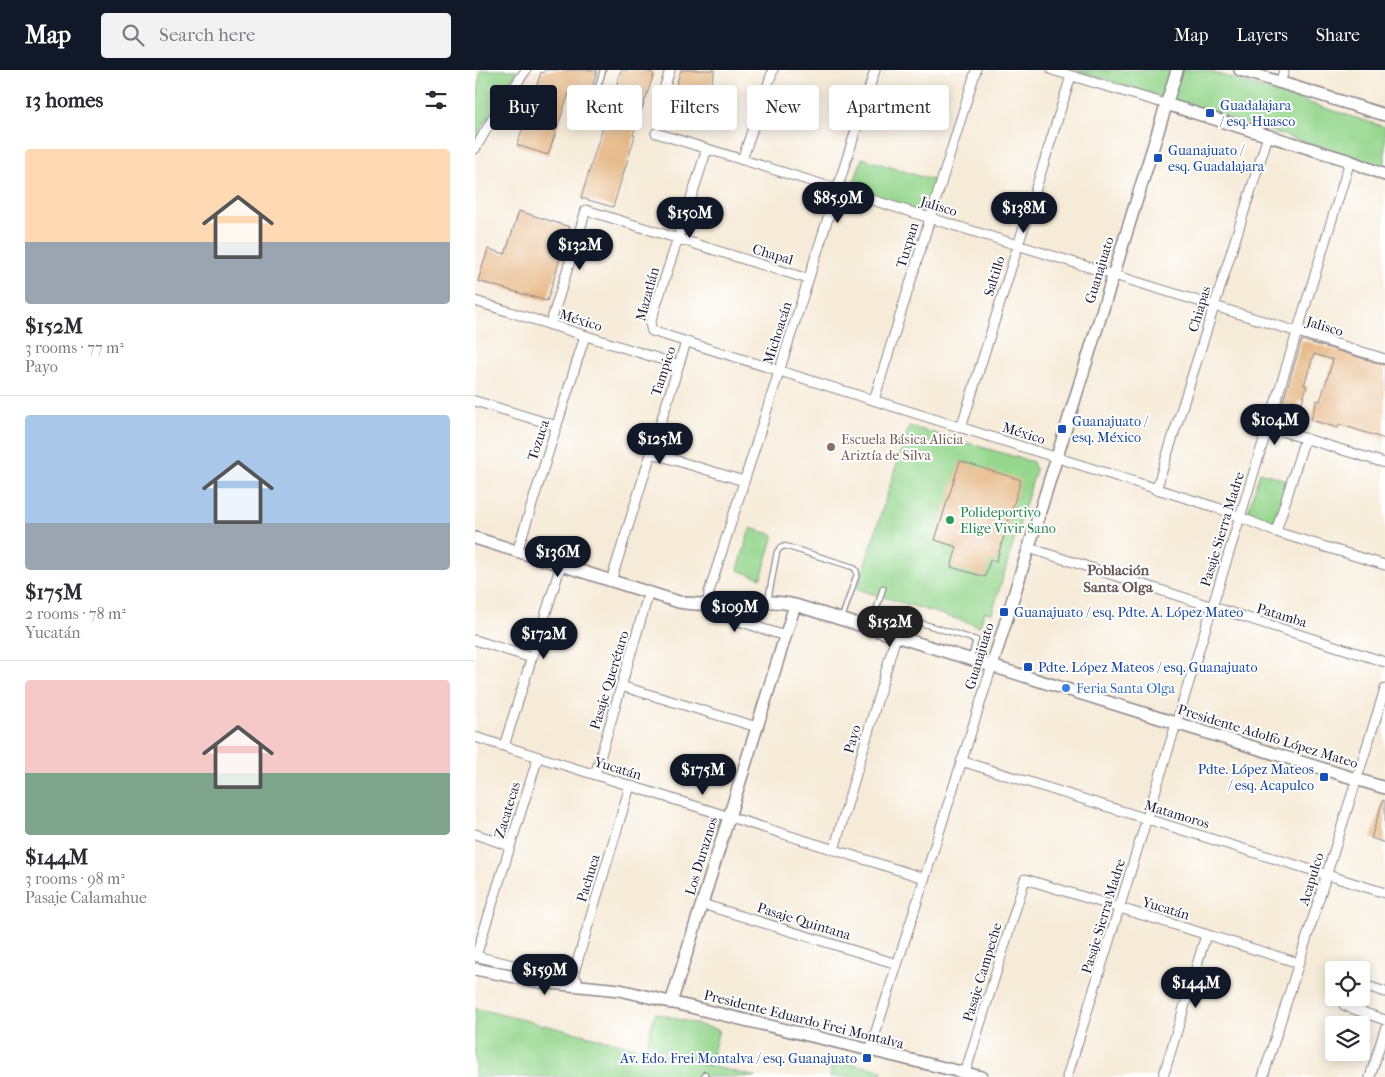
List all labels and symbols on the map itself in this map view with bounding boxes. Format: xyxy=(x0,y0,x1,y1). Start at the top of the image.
place label: Guadalajara / esq. Huasco xyxy=(1219,97,1295,130)
marker: Guadalajara / esq. Huasco xyxy=(1204,107,1216,119)
place label: Guanajuato / esq. Guadalajara xyxy=(1168,142,1265,175)
marker: Guanajuato / esq. Guadalajara xyxy=(1152,152,1164,164)
pin: $85.9M xyxy=(797,182,879,224)
pin: $138M xyxy=(989,191,1059,234)
street label: Jalisco xyxy=(917,193,959,220)
pin: $150M xyxy=(655,196,725,239)
street label: Tuxpan xyxy=(893,220,922,270)
pin: $132M xyxy=(545,228,615,271)
street label: Guanajuato xyxy=(1081,235,1118,306)
street label: Chapal xyxy=(750,240,795,269)
street label: Saltillo xyxy=(980,254,1009,298)
street label: Mazatlán xyxy=(632,265,663,323)
street label: Chiapas xyxy=(1184,284,1214,334)
street label: Michoacán xyxy=(759,300,796,367)
street label: México xyxy=(557,306,604,335)
street label: Jalisco xyxy=(1303,313,1345,340)
street label: Tampico xyxy=(647,344,679,398)
pin: $104M xyxy=(1240,404,1310,446)
place label: Guanajuato / esq. México xyxy=(1072,413,1149,446)
street label: Tozuca xyxy=(524,417,553,463)
street label: México xyxy=(1000,419,1047,448)
pin: $125M xyxy=(625,422,695,465)
marker: Guanajuato / esq. México xyxy=(1056,423,1068,435)
place label: Escuela Básica Alicia Ariztía de Silva xyxy=(840,431,964,464)
marker: Escuela Básica Alicia Ariztía de Silva xyxy=(825,441,837,453)
street label: Pasaje Sierra Madre xyxy=(1197,470,1248,589)
place label: Polideportivo Elige Vivir Sano xyxy=(960,504,1056,537)
marker: Polideportivo Elige Vivir Sano xyxy=(944,514,956,526)
pin: $136M xyxy=(523,536,593,578)
district label: Población Santa Olga xyxy=(1083,561,1154,596)
pin: $109M xyxy=(700,590,770,633)
street label: Patamba xyxy=(1255,600,1310,631)
place label: Guanajuato / esq. Pdte. A. López Mateo xyxy=(1014,604,1243,621)
pin: $152M xyxy=(855,606,925,648)
marker: Guanajuato / esq. Pdte. A. López Mateo xyxy=(998,606,1010,618)
pin: $172M xyxy=(509,618,579,660)
street label: Guanajuato xyxy=(961,621,998,692)
street label: Pasaje Querétaro xyxy=(586,629,633,732)
place label: Pdte. López Mateos / esq. Guanajuato xyxy=(1038,659,1258,676)
marker: Pdte. López Mateos / esq. Guanajuato xyxy=(1022,661,1034,673)
place label: Feria Santa Olga xyxy=(1076,680,1176,697)
marker: Feria Santa Olga xyxy=(1060,682,1072,694)
street label: Presidente Adolfo López Mateo xyxy=(1176,701,1360,772)
street label: Payo xyxy=(840,723,865,755)
street label: Yucatán xyxy=(591,753,644,784)
pin: $175M xyxy=(668,754,738,796)
place label: Pdte. López Mateos / esq. Acapulco xyxy=(1198,761,1314,794)
marker: Pdte. López Mateos / esq. Acapulco xyxy=(1318,771,1330,783)
street label: Zacatecas xyxy=(491,780,524,841)
street label: Matamoros xyxy=(1142,796,1212,832)
street label: Los Duraznos xyxy=(681,815,721,898)
street label: Acapulco xyxy=(1295,851,1328,909)
street label: Pachuca xyxy=(573,852,604,904)
street label: Pasaje Sierra Madre xyxy=(1078,857,1129,976)
street label: Yucatán xyxy=(1139,893,1192,924)
street label: Pasaje Quintana xyxy=(755,899,853,944)
street label: Pasaje Campeche xyxy=(959,920,1006,1024)
pin: $159M xyxy=(510,954,580,996)
pin: $144M xyxy=(1161,966,1231,1009)
street label: Presidente Eduardo Frei Montalva xyxy=(702,986,906,1053)
place label: Av. Edo. Frei Montalva / esq. Guanajuato xyxy=(619,1050,857,1067)
marker: Av. Edo. Frei Montalva / esq. Guanajuato xyxy=(861,1052,873,1064)

